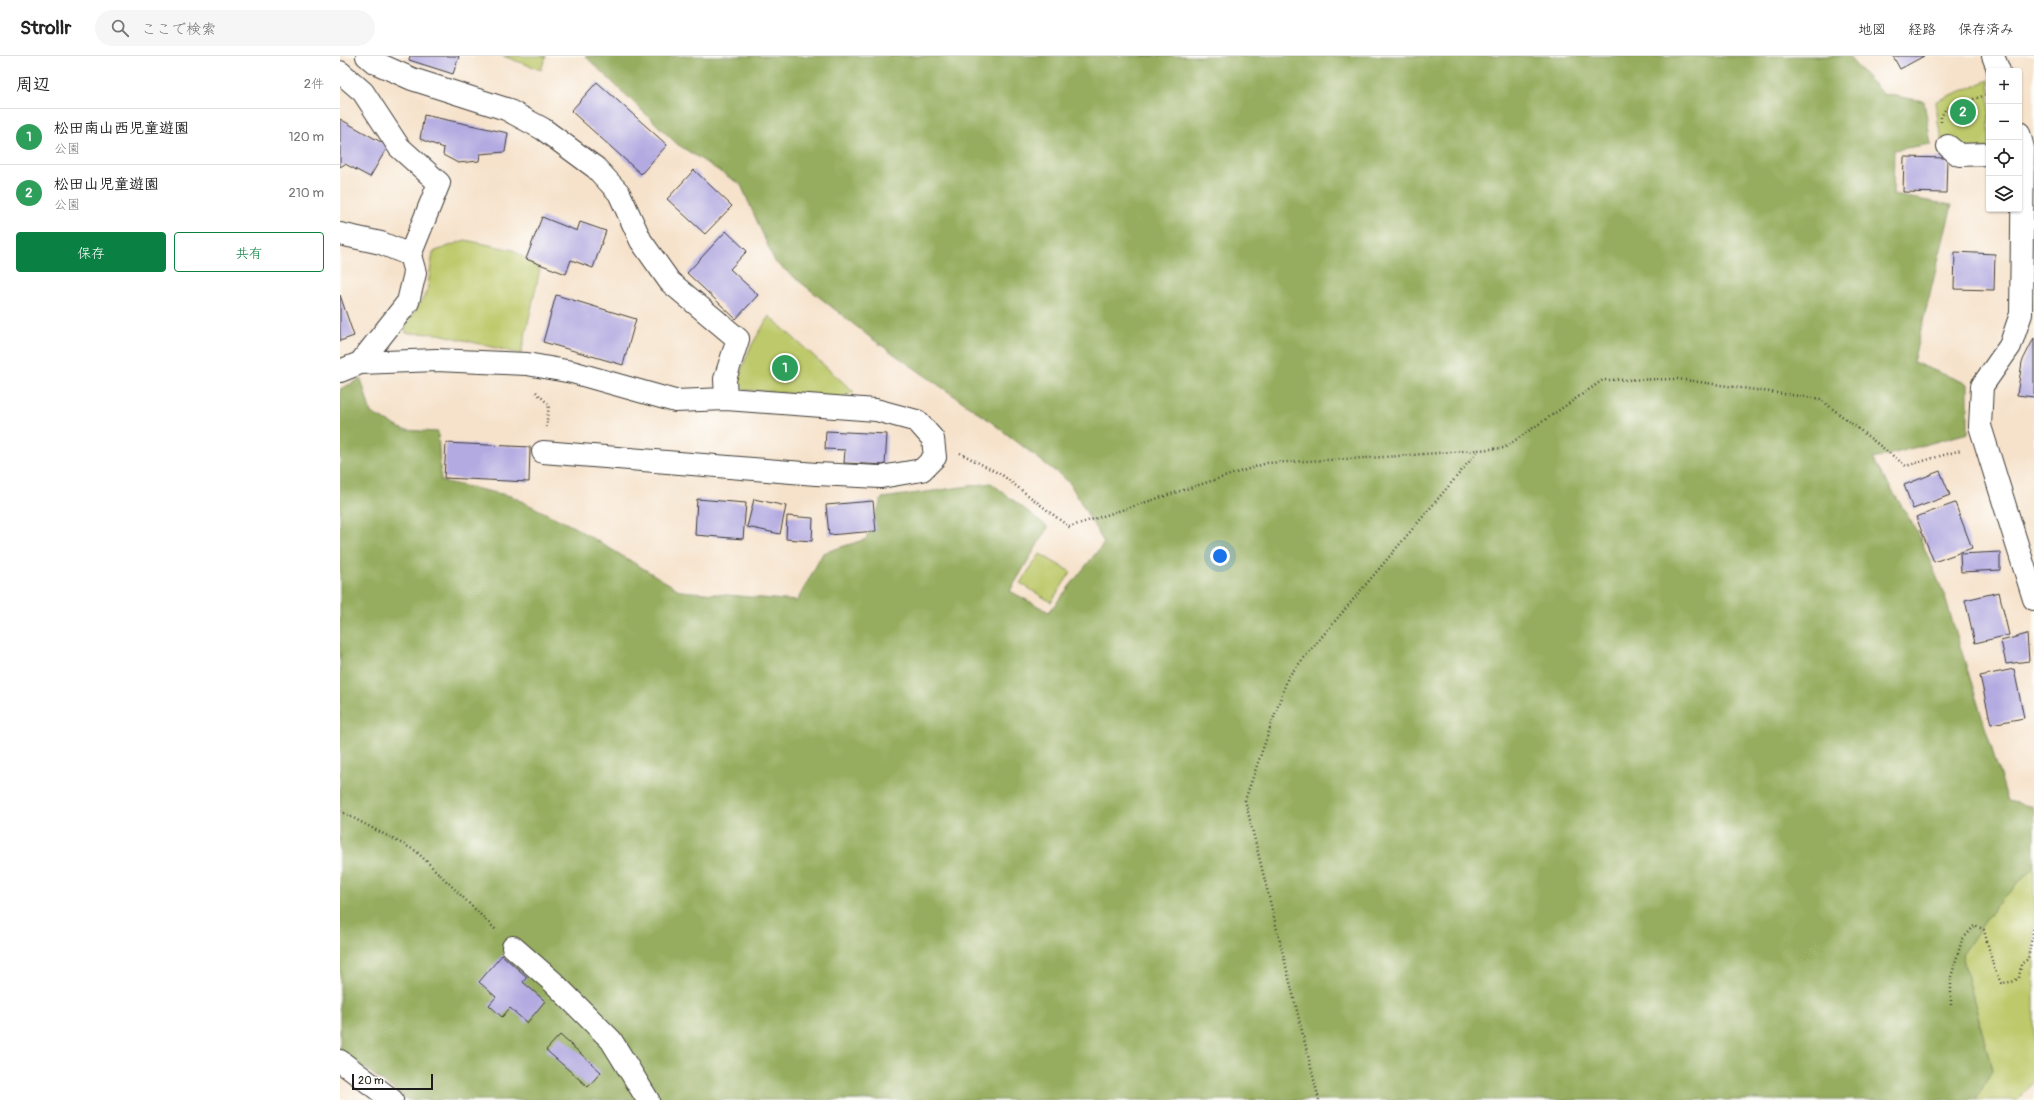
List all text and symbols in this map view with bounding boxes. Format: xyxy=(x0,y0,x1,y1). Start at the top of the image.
search box xyxy=(95,10,375,46)
text: Strollr xyxy=(20,16,71,40)
icon: search xyxy=(109,17,131,39)
text: ここで検索 xyxy=(141,20,216,39)
text: 地図 xyxy=(1858,21,1886,38)
text: 経路 xyxy=(1908,21,1936,38)
text: 保存済み xyxy=(1958,21,2014,38)
map controls xyxy=(1986,68,2022,212)
button: + xyxy=(1986,68,2022,104)
text: 周辺 xyxy=(16,74,50,95)
text: 2件 xyxy=(304,76,324,92)
pin: 2 xyxy=(1950,97,1976,127)
button: − xyxy=(1986,104,2022,140)
text: 松田南山西児童遊園 xyxy=(54,119,189,138)
text: 1 xyxy=(26,129,32,145)
text: 120 m xyxy=(288,129,324,145)
button: locate xyxy=(1986,140,2022,176)
text: 公園 xyxy=(54,141,80,157)
text: 松田山児童遊園 xyxy=(54,175,159,194)
button: layers xyxy=(1986,176,2022,212)
text: 2 xyxy=(25,185,33,201)
text: 210 m xyxy=(288,185,324,201)
text: 公園 xyxy=(54,197,80,213)
button: 保存 xyxy=(16,232,166,272)
button: 共有 xyxy=(174,232,324,272)
pin: 1 xyxy=(772,353,798,383)
your location xyxy=(1210,546,1230,566)
scale bar xyxy=(352,1072,433,1091)
text: 20 m xyxy=(358,1074,384,1087)

